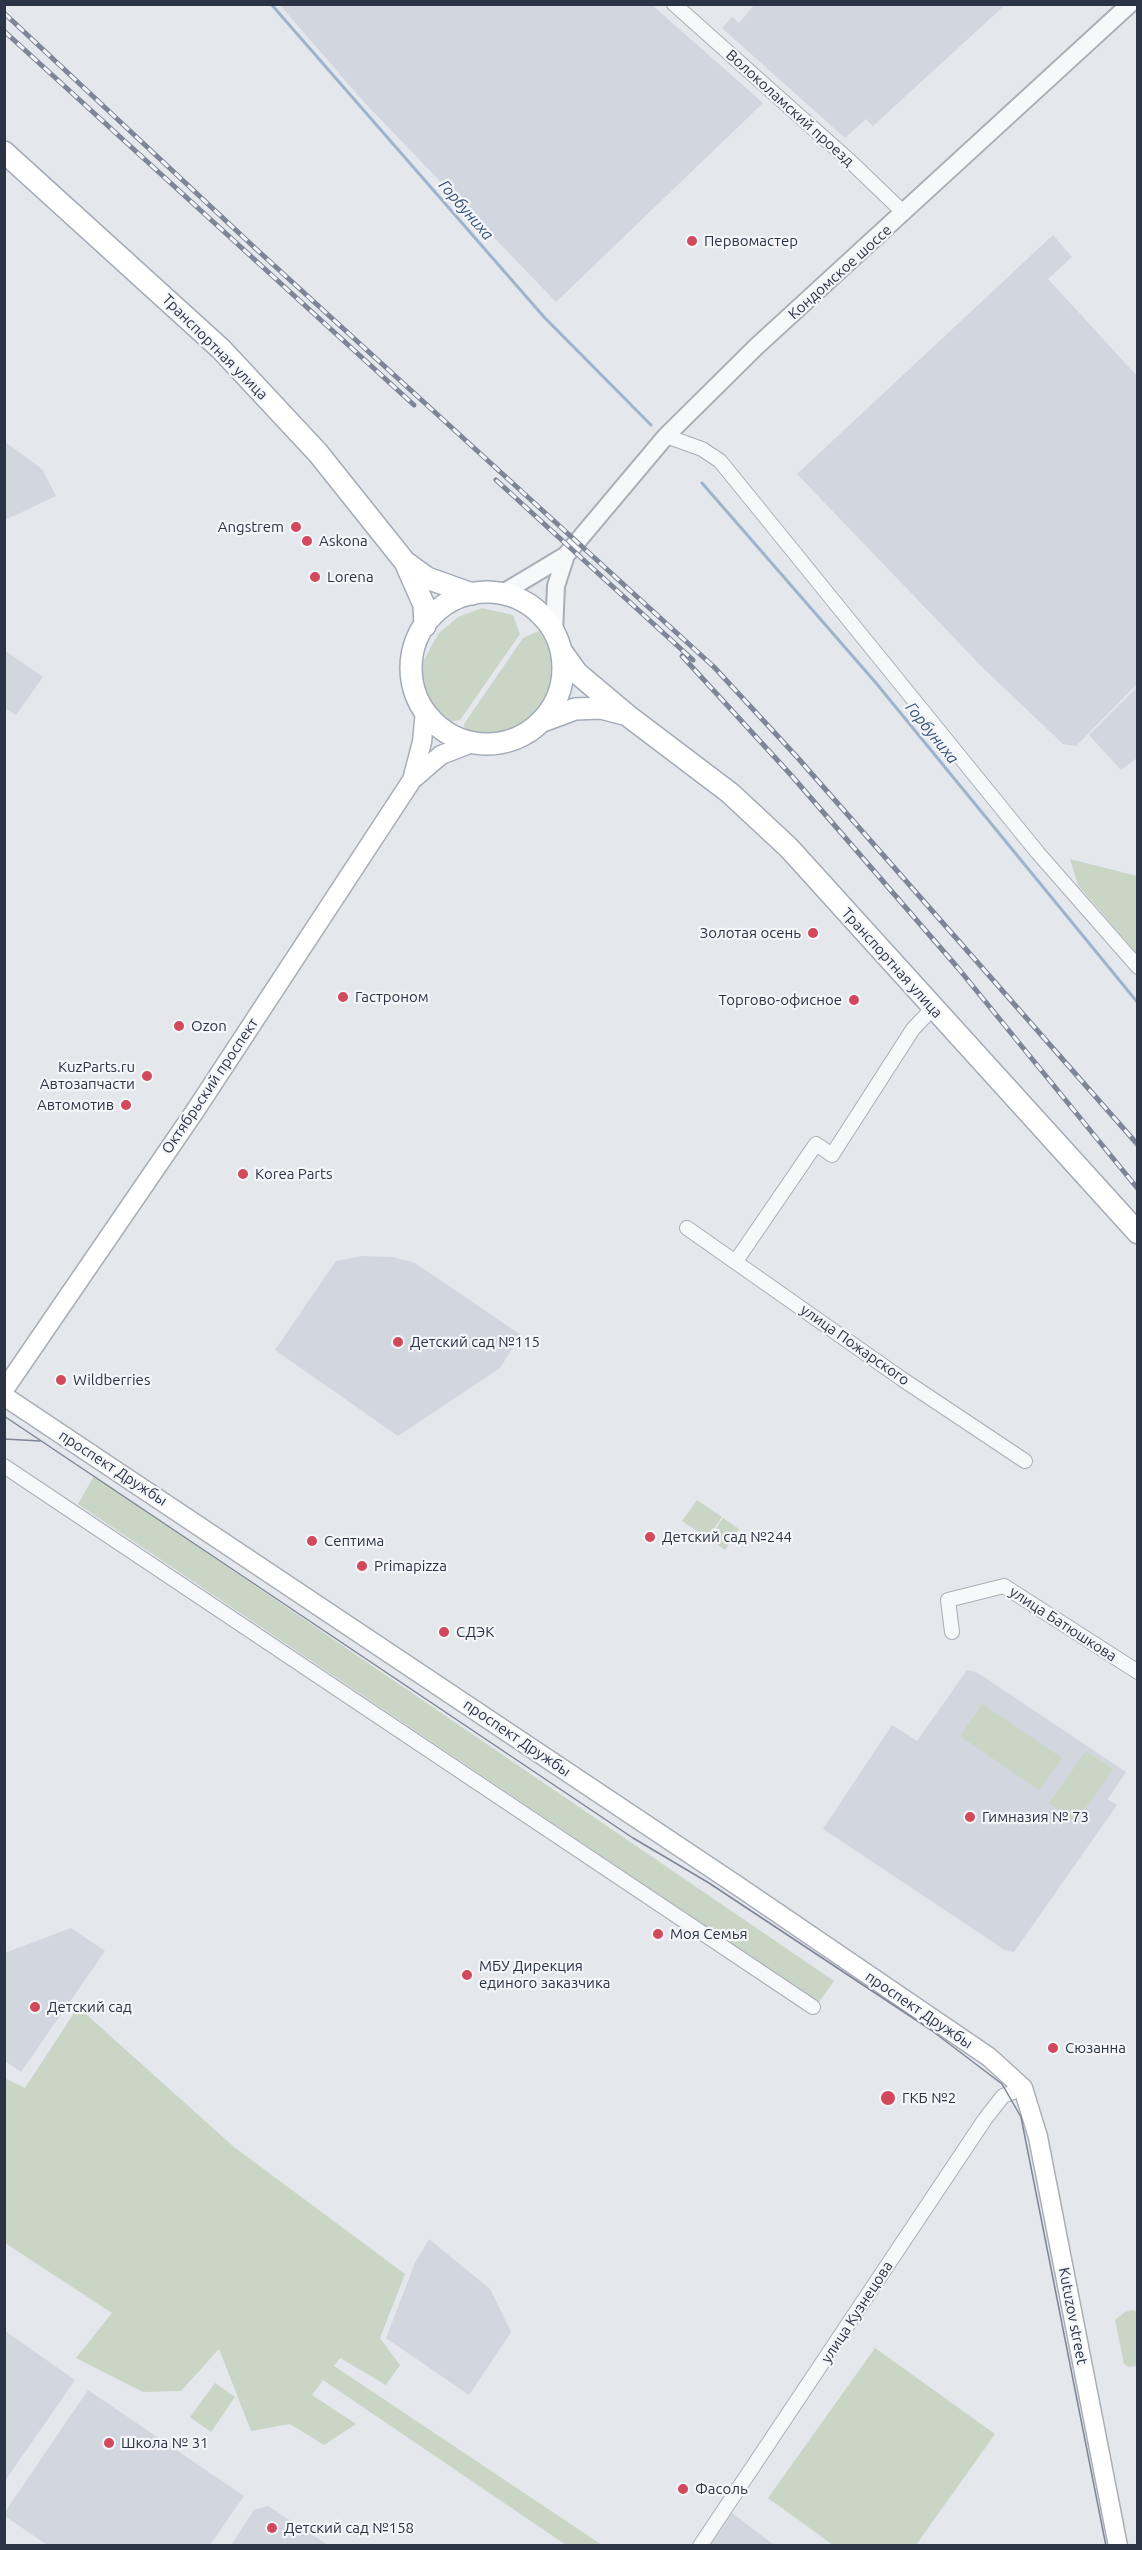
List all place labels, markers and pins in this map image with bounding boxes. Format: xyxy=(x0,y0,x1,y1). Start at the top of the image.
place label: Первомастер xyxy=(704,232,798,250)
marker: Первомастер xyxy=(685,234,699,248)
place label: Angstrem xyxy=(218,518,284,536)
marker: Angstrem xyxy=(289,520,303,534)
place label: Askona xyxy=(319,532,368,550)
marker: Askona xyxy=(300,534,314,548)
place label: Lorena xyxy=(327,568,374,586)
marker: Lorena xyxy=(308,570,322,584)
place label: Золотая осень xyxy=(700,924,801,942)
marker: Золотая осень xyxy=(806,926,820,940)
place label: Гастроном xyxy=(355,988,429,1006)
marker: Гастроном xyxy=(336,990,350,1004)
place label: Торгово-офисное xyxy=(719,991,842,1009)
marker: Торгово-офисное xyxy=(847,993,861,1007)
place label: Ozon xyxy=(191,1017,227,1035)
marker: Ozon xyxy=(172,1019,186,1033)
place label: KuzParts.ru Автозапчасти xyxy=(40,1058,135,1093)
marker: KuzParts.ru Автозапчасти xyxy=(140,1069,154,1083)
place label: Автомотив xyxy=(37,1096,114,1114)
marker: Автомотив xyxy=(119,1098,133,1112)
place label: Korea Parts xyxy=(255,1165,332,1183)
marker: Korea Parts xyxy=(236,1167,250,1181)
place label: Детский сад №115 xyxy=(410,1333,540,1351)
marker: Детский сад №115 xyxy=(391,1335,405,1349)
place label: Wildberries xyxy=(73,1371,150,1389)
marker: Wildberries xyxy=(54,1373,68,1387)
place label: Детский сад №244 xyxy=(662,1528,792,1546)
marker: Детский сад №244 xyxy=(643,1530,657,1544)
place label: Септима xyxy=(324,1532,384,1550)
marker: Септима xyxy=(305,1534,319,1548)
place label: Primapizza xyxy=(374,1557,447,1575)
marker: Primapizza xyxy=(355,1559,369,1573)
place label: СДЭК xyxy=(456,1623,494,1641)
marker: СДЭК xyxy=(437,1625,451,1639)
place label: Гимназия № 73 xyxy=(982,1808,1089,1826)
marker: Гимназия № 73 xyxy=(963,1810,977,1824)
place label: Моя Семья xyxy=(670,1925,748,1943)
marker: Моя Семья xyxy=(651,1927,665,1941)
place label: МБУ Дирекция единого заказчика xyxy=(479,1957,610,1992)
marker: МБУ Дирекция единого заказчика xyxy=(460,1968,474,1982)
place label: Детский сад xyxy=(47,1998,132,2016)
marker: Детский сад xyxy=(28,2000,42,2014)
place label: Сюзанна xyxy=(1065,2039,1126,2057)
marker: Сюзанна xyxy=(1046,2041,1060,2055)
marker: ГКБ №2 xyxy=(879,2089,897,2107)
place label: ГКБ №2 xyxy=(902,2089,956,2107)
place label: Школа № 31 xyxy=(121,2434,209,2452)
marker: Школа № 31 xyxy=(102,2436,116,2450)
place label: Фасоль xyxy=(695,2480,748,2498)
marker: Фасоль xyxy=(676,2482,690,2496)
place label: Детский сад №158 xyxy=(284,2519,414,2537)
marker: Детский сад №158 xyxy=(265,2521,279,2535)

